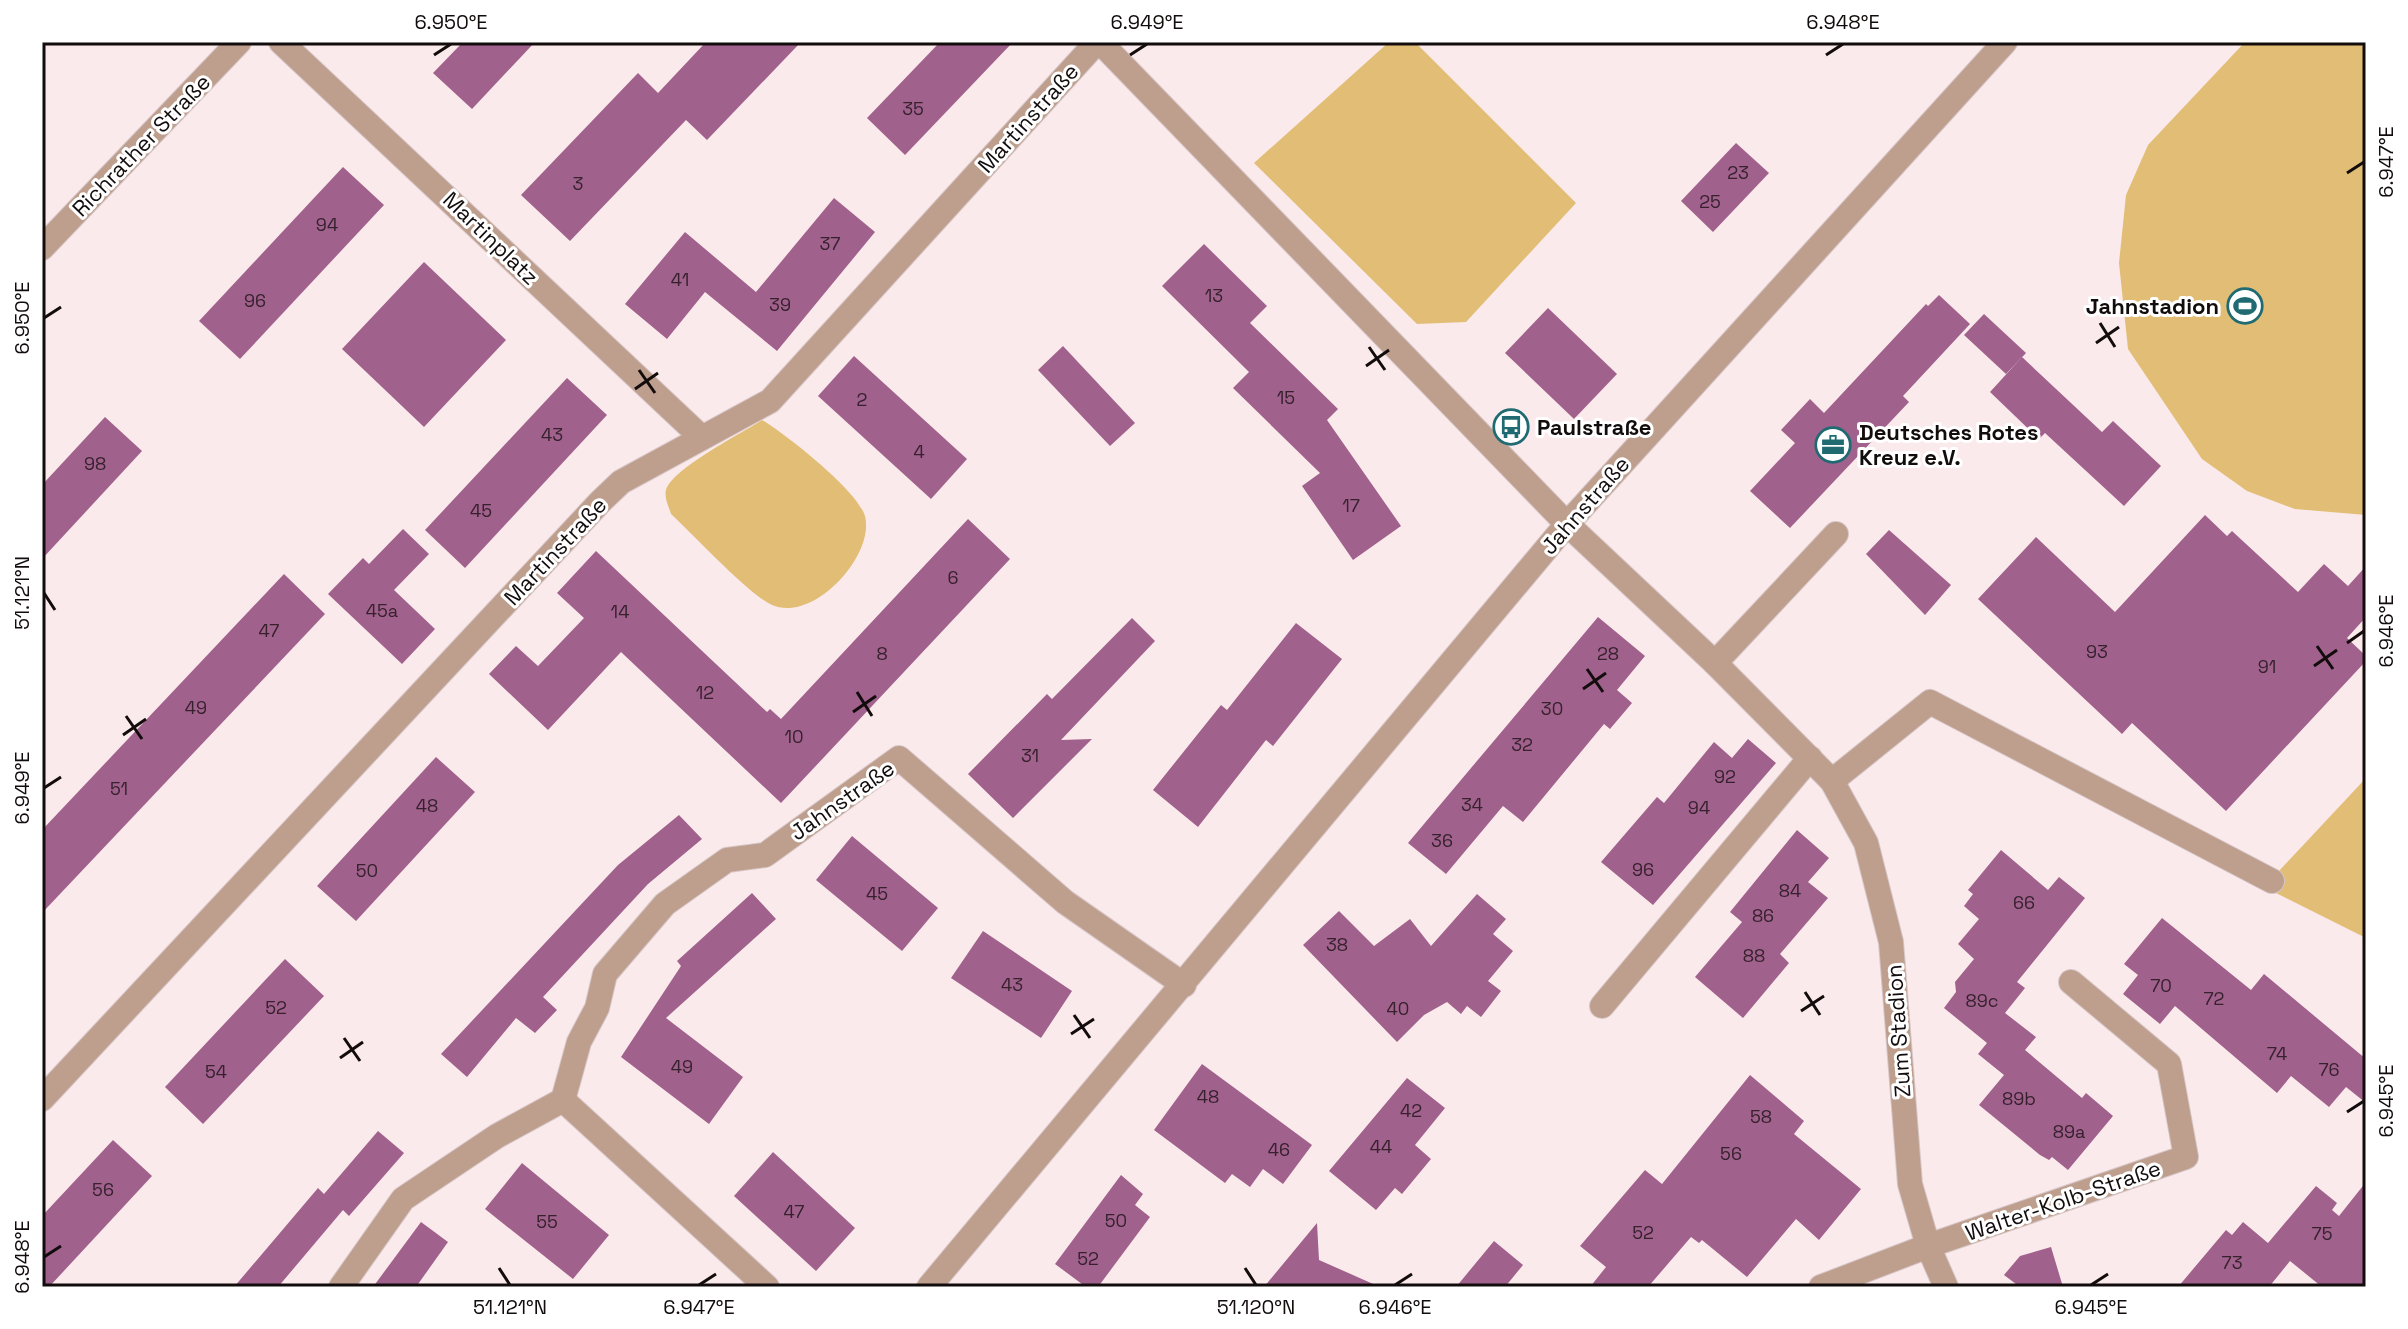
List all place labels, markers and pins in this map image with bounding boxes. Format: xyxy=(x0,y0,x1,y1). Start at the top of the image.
sports icon: Jahnstadion xyxy=(2226,287,2264,325)
place label: Jahnstadion xyxy=(2086,292,2219,320)
bus stop icon: Paulstraße xyxy=(1492,408,1530,446)
place label: Paulstraße xyxy=(1537,413,1651,441)
place label: Deutsches Rotes Kreuz e.V. xyxy=(1859,418,2039,471)
office icon: Deutsches Rotes Kreuz e.V. xyxy=(1814,426,1852,464)

